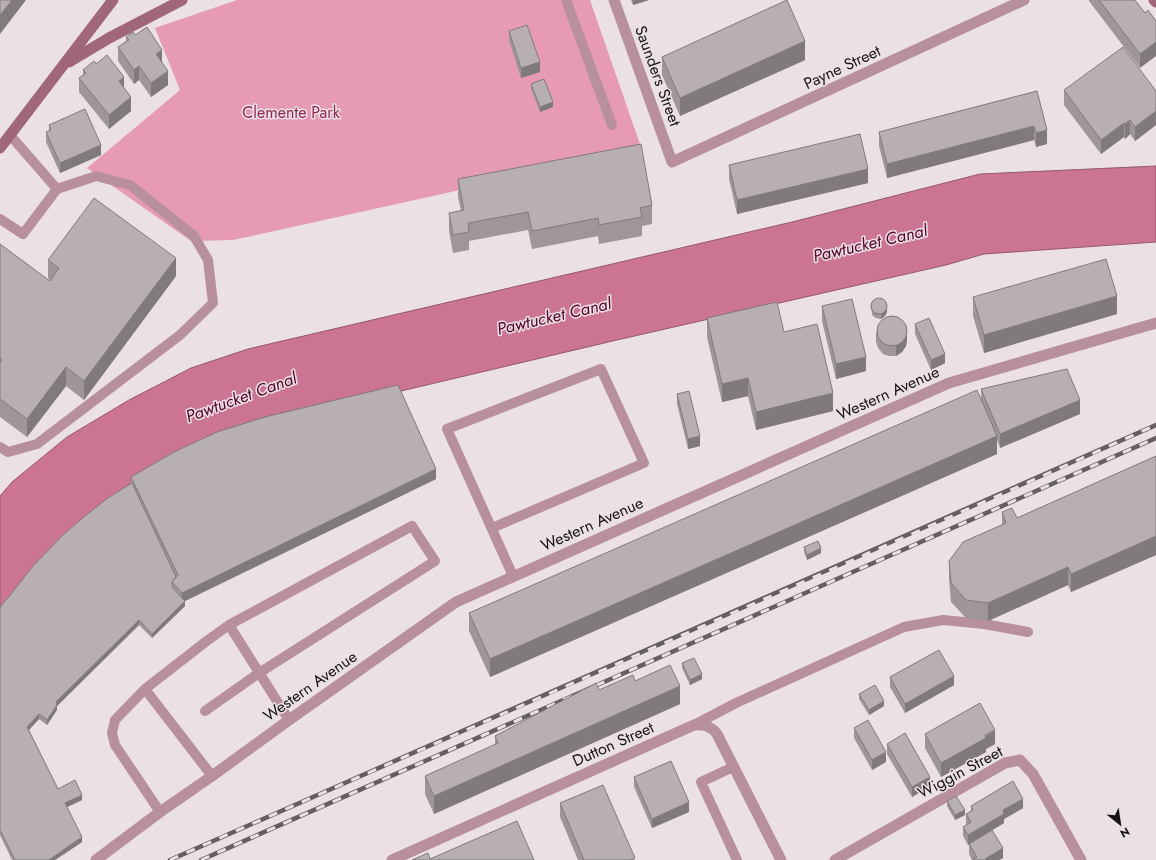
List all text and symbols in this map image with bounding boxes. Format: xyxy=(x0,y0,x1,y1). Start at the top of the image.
street label: Saunders Street xyxy=(629,22,687,130)
street label: Payne Street xyxy=(800,39,884,95)
park label: Clemente Park xyxy=(242,101,341,124)
water label: Pawtucket Canal xyxy=(810,218,931,268)
water label: Pawtucket Canal xyxy=(494,291,615,341)
street label: Western Avenue xyxy=(833,360,943,426)
water label: Pawtucket Canal xyxy=(182,365,301,428)
street label: Western Avenue xyxy=(537,491,647,557)
street label: Western Avenue xyxy=(258,645,362,727)
street label: Dutton Street xyxy=(569,716,658,772)
street label: Wiggin Street xyxy=(913,740,1007,804)
north arrow xyxy=(1100,804,1140,844)
text: N xyxy=(1117,824,1133,842)

